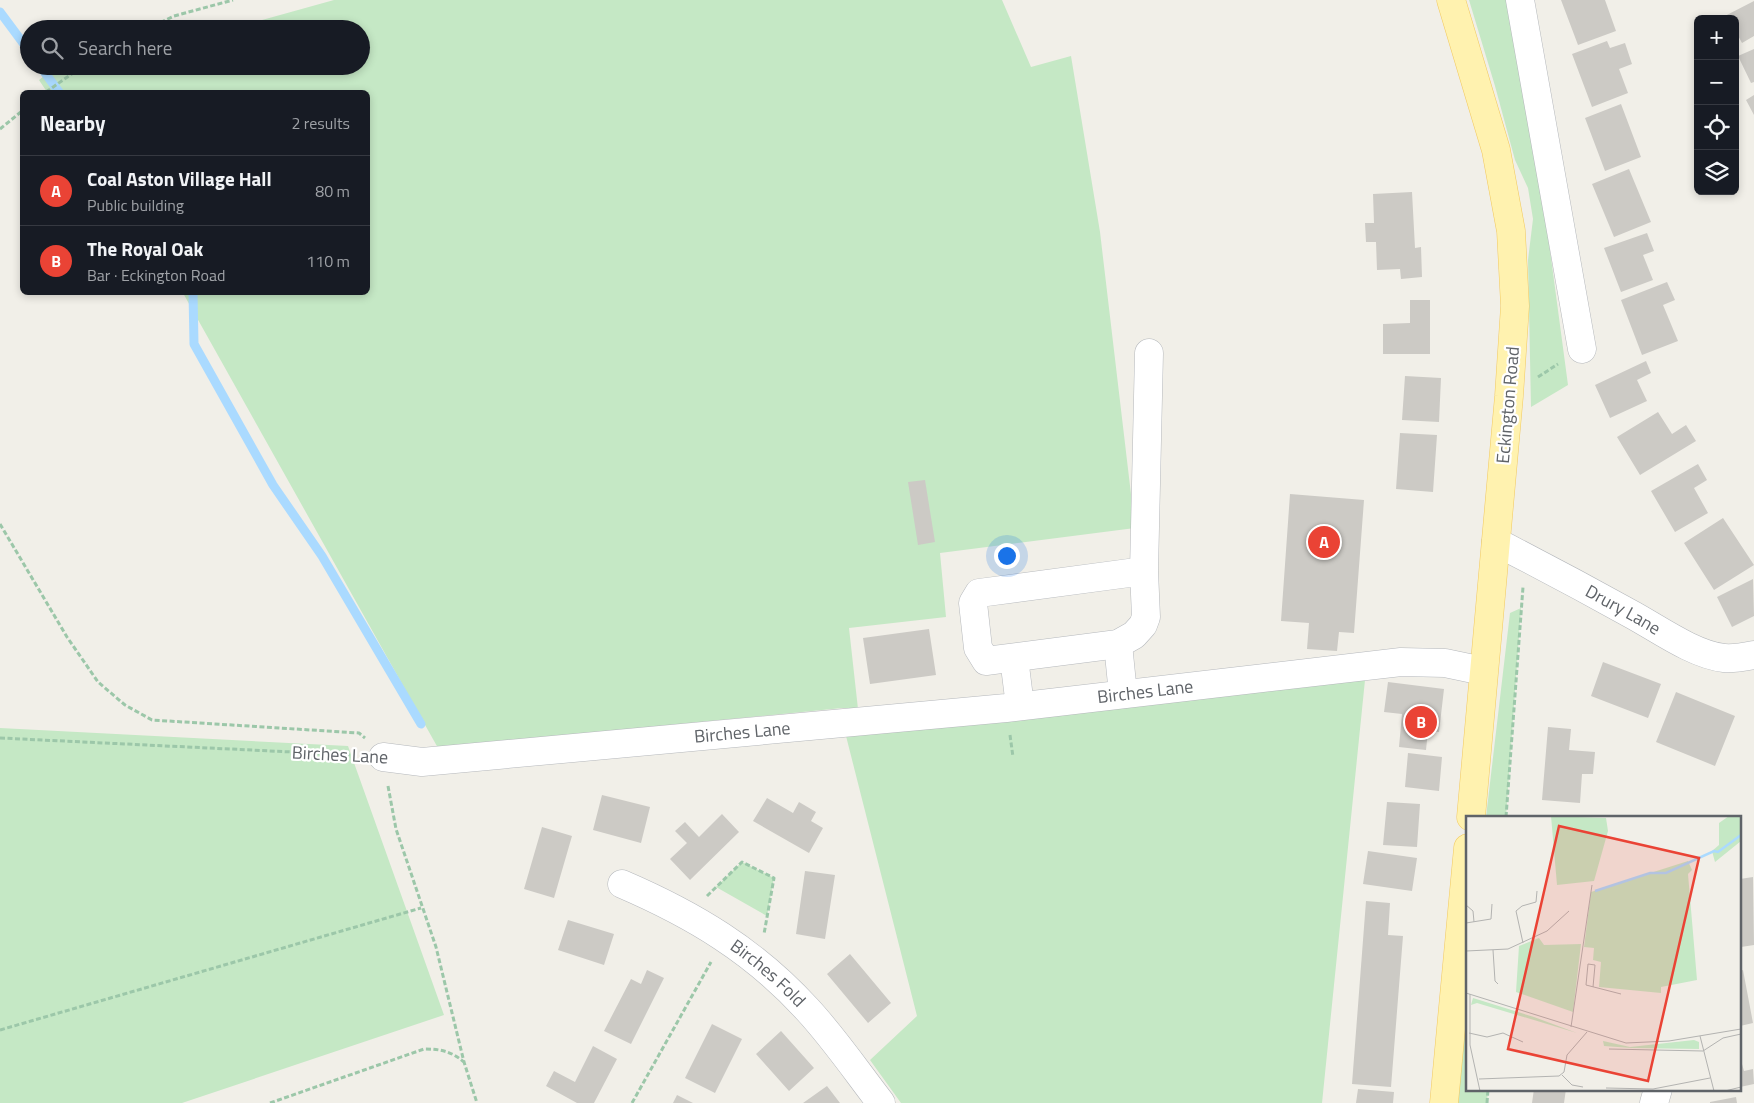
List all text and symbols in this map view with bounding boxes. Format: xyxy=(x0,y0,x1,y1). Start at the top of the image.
map controls xyxy=(1694,15,1739,195)
button: + xyxy=(1694,15,1739,60)
search box xyxy=(20,20,370,75)
text: Search here xyxy=(78,33,172,62)
icon: search xyxy=(38,34,66,62)
button: − xyxy=(1694,60,1739,105)
button: locate xyxy=(1694,105,1739,150)
text: Nearby xyxy=(40,107,105,139)
text: 2 results xyxy=(291,111,350,135)
button: layers xyxy=(1694,150,1739,195)
text: Coal Aston Village Hall xyxy=(87,164,272,193)
text: A xyxy=(51,179,61,203)
text: 80 m xyxy=(315,179,350,203)
text: Public building xyxy=(87,193,184,217)
text: The Royal Oak xyxy=(87,234,203,263)
text: B xyxy=(51,249,61,273)
text: 110 m xyxy=(306,249,350,273)
text: Bar · Eckington Road xyxy=(87,263,225,287)
street label: Eckington Road xyxy=(1489,345,1526,465)
pin: A xyxy=(1308,523,1340,561)
your location xyxy=(994,543,1020,569)
street label: Drury Lane xyxy=(1581,577,1666,641)
street label: Birches Lane xyxy=(1096,672,1195,710)
pin: B xyxy=(1405,703,1437,741)
street label: Birches Lane xyxy=(693,714,792,750)
street label: Birches Lane xyxy=(291,738,389,771)
inset map xyxy=(1466,816,1742,1090)
street label: Birches Fold xyxy=(725,932,812,1013)

